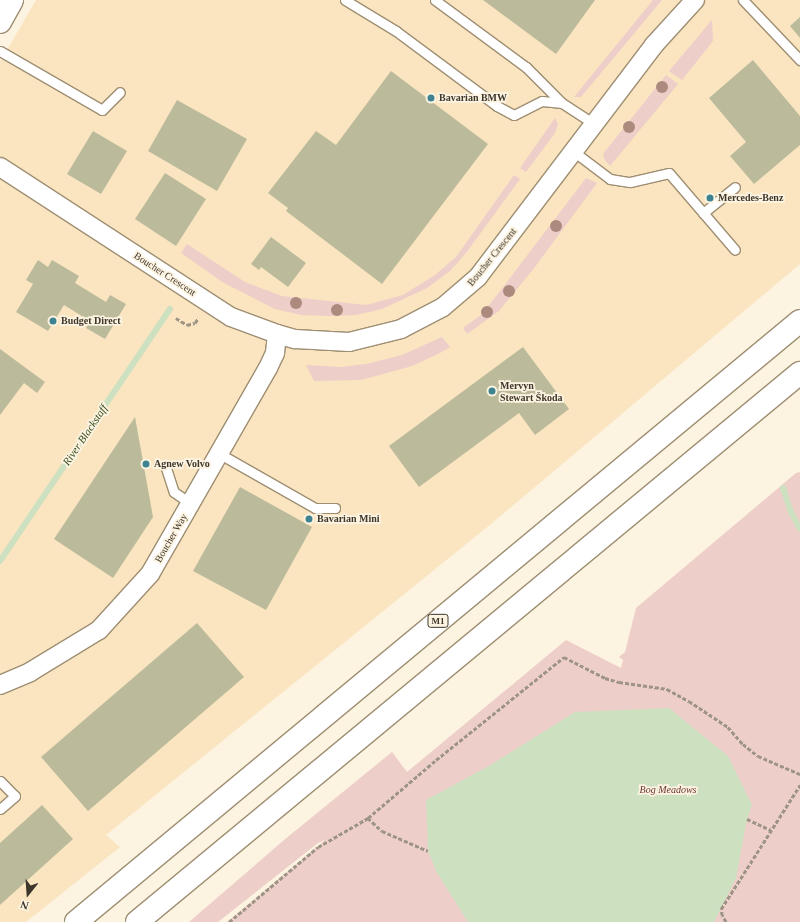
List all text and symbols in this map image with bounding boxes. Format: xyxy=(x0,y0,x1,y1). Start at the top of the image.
place label: Bavarian BMW xyxy=(439,92,507,104)
marker: Bavarian BMW xyxy=(426,93,436,103)
place label: Mercedes-Benz xyxy=(718,192,783,204)
marker: Mercedes-Benz xyxy=(705,193,715,203)
street label: Boucher Crescent xyxy=(465,225,519,289)
street label: Boucher Crescent xyxy=(132,250,198,298)
place label: Budget Direct xyxy=(61,315,121,327)
marker: Budget Direct xyxy=(48,316,58,326)
place label: Mervyn Stewart Škoda xyxy=(500,379,563,402)
marker: Mervyn Stewart Škoda xyxy=(487,386,497,396)
water label: River Blackstaff xyxy=(60,402,110,468)
place label: Agnew Volvo xyxy=(154,458,210,470)
marker: Agnew Volvo xyxy=(141,459,151,469)
street label: Boucher Way xyxy=(152,511,190,565)
place label: Bavarian Mini xyxy=(317,513,380,525)
marker: Bavarian Mini xyxy=(304,514,314,524)
road number: M1 xyxy=(427,614,449,628)
park label: Bog Meadows xyxy=(640,784,696,796)
north arrow xyxy=(8,874,48,914)
text: N xyxy=(19,899,30,912)

